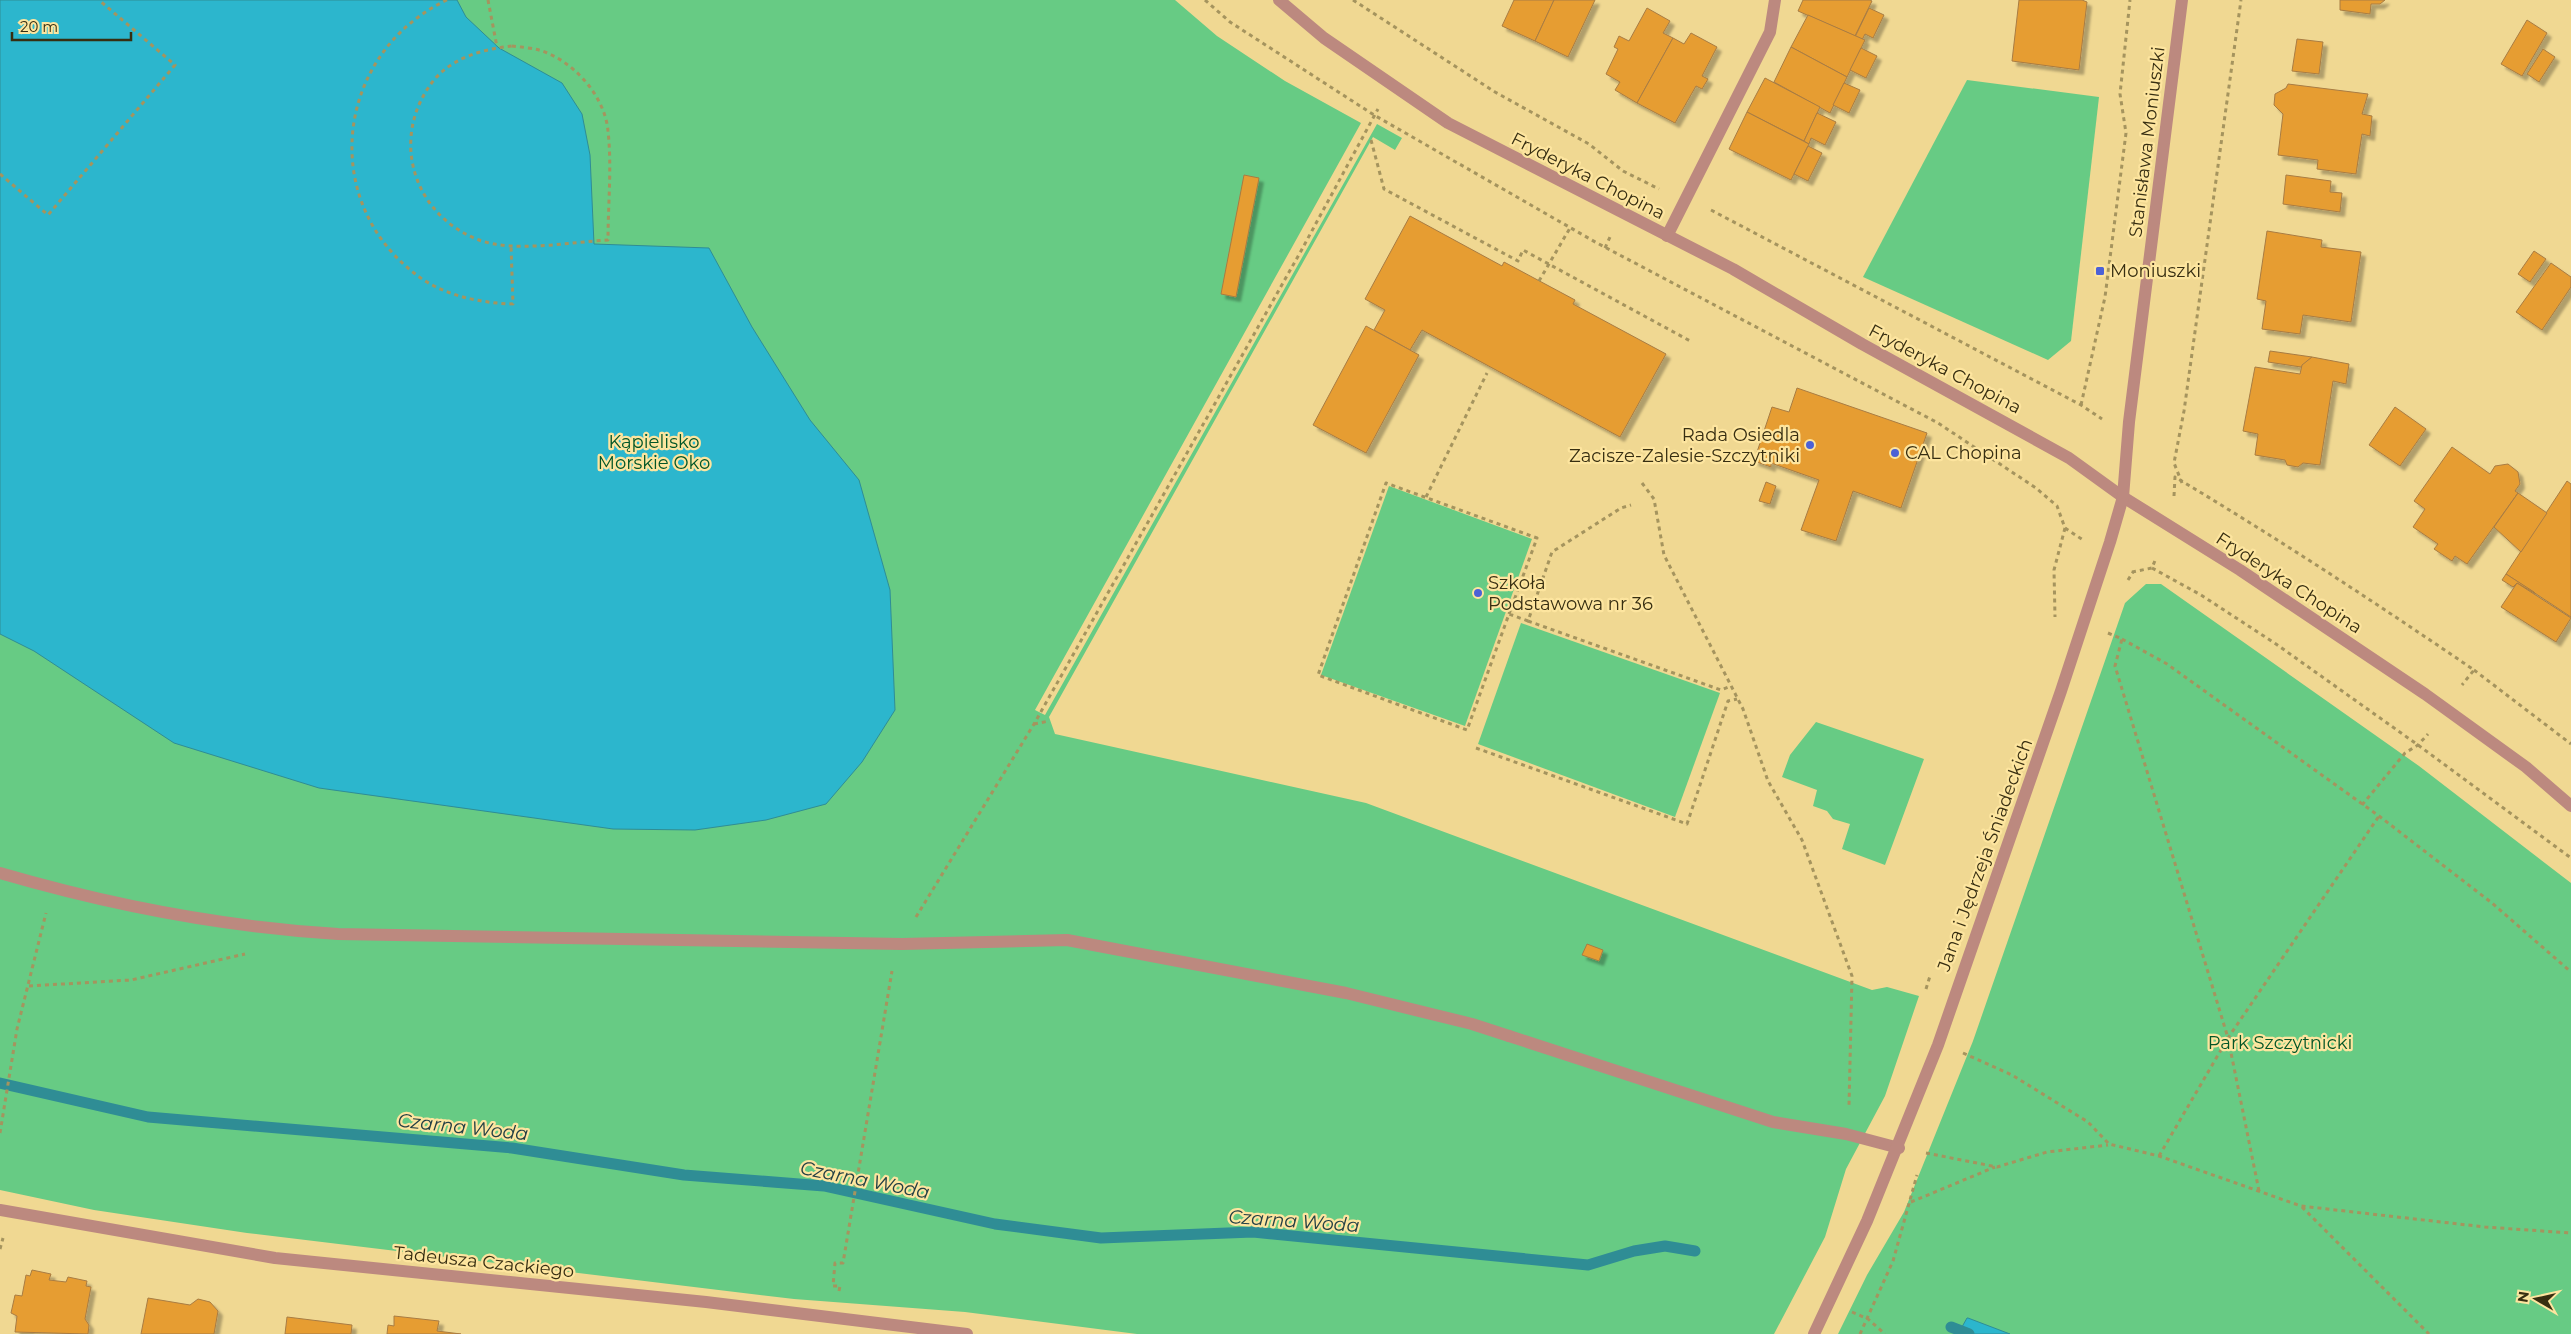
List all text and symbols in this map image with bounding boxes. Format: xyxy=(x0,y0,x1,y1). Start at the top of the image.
scale bar xyxy=(12,10,131,42)
text: 20 m xyxy=(20,17,58,36)
street label: Stanisława Moniuszki xyxy=(2124,45,2170,239)
street label: Fryderyka Chopina xyxy=(1507,128,1669,224)
place label: Moniuszki xyxy=(2110,260,2201,282)
marker: Moniuszki xyxy=(2094,265,2106,277)
street label: Fryderyka Chopina xyxy=(1865,319,2025,419)
place label: Rada Osiedla Zacisze-Zalesie-Szczytniki xyxy=(1569,424,1800,467)
park label: Kąpielisko Morskie Oko xyxy=(598,431,710,474)
marker: Rada Osiedla Zacisze-Zalesie-Szczytniki xyxy=(1804,439,1816,451)
place label: CAL Chopina xyxy=(1905,442,2022,464)
marker: CAL Chopina xyxy=(1889,447,1901,459)
street label: Fryderyka Chopina xyxy=(2212,528,2366,638)
place label: Szkoła Podstawowa nr 36 xyxy=(1488,572,1653,615)
marker: Szkoła Podstawowa nr 36 xyxy=(1472,587,1484,599)
street label: Jana i Jędrzeja Śniadeckich xyxy=(1932,736,2037,975)
park label: Park Szczytnicki xyxy=(2208,1032,2352,1054)
water label: Czarna Woda xyxy=(397,1109,530,1145)
water label: Czarna Woda xyxy=(798,1156,932,1204)
water label: Czarna Woda xyxy=(1228,1205,1360,1237)
street label: Tadeusza Czackiego xyxy=(393,1242,575,1282)
north arrow xyxy=(2511,1274,2561,1324)
text: N xyxy=(2513,1290,2533,1304)

